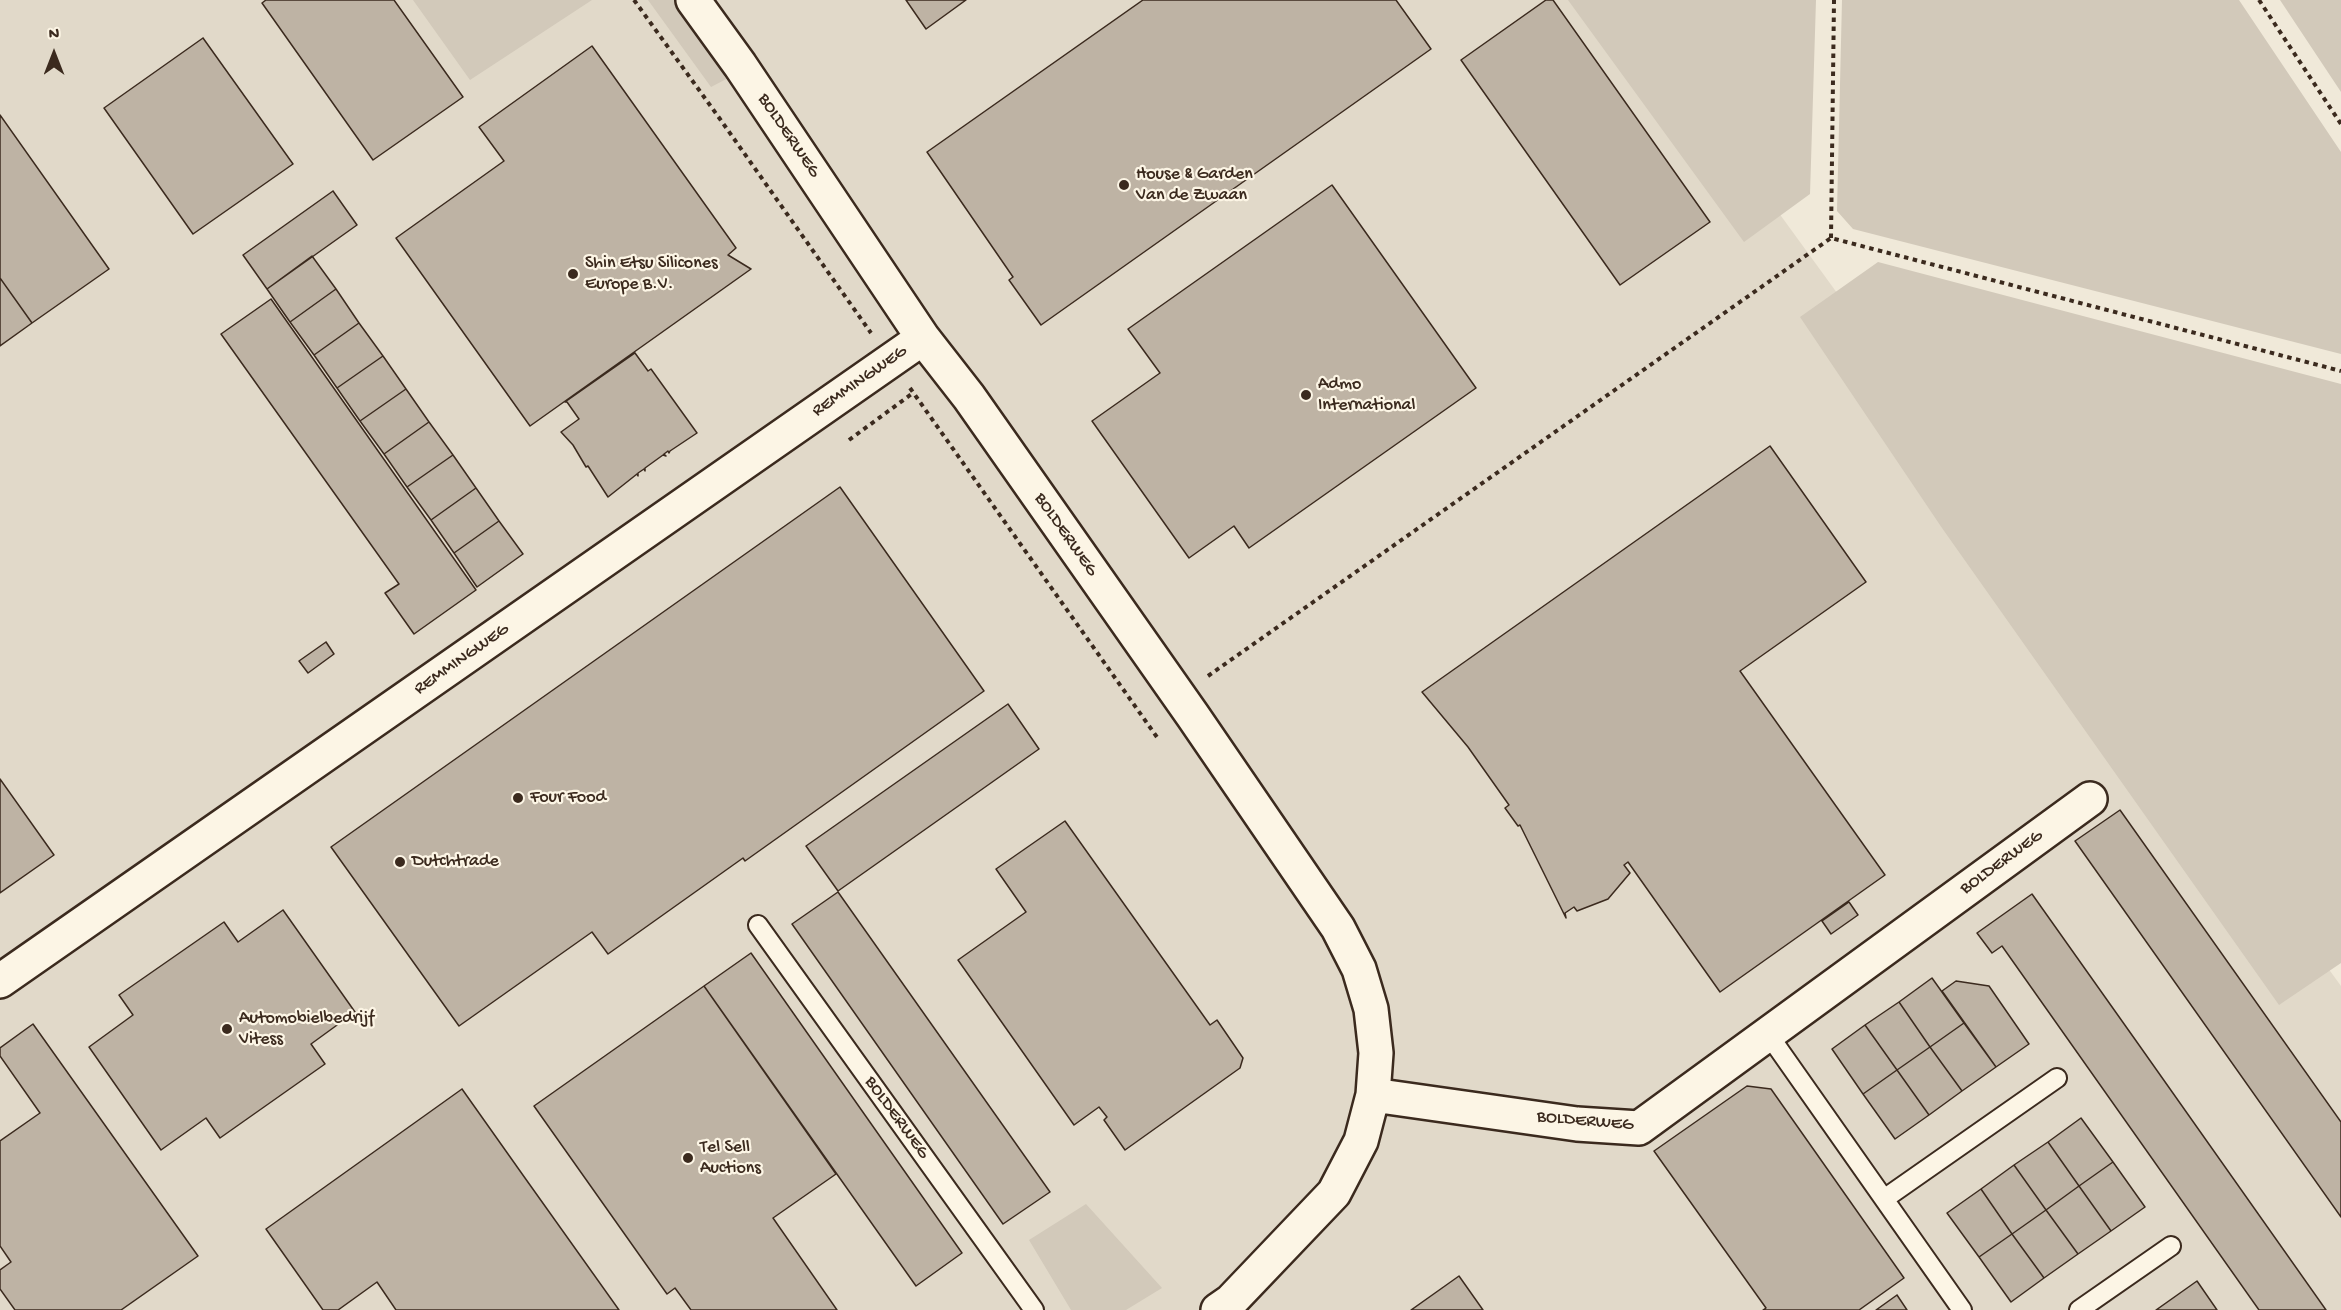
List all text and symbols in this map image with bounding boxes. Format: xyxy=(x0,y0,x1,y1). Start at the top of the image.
north arrow xyxy=(24,24,84,84)
text: N xyxy=(49,26,59,45)
street label: BOLDERWEG xyxy=(752,90,824,182)
place label: House & Garden Van de Zwaan xyxy=(1136,164,1253,207)
marker: House & Garden Van de Zwaan xyxy=(1117,178,1131,192)
place label: Shin Etsu Silicones Europe B.V. xyxy=(585,253,718,296)
marker: Shin Etsu Silicones Europe B.V. xyxy=(566,267,580,281)
street label: REMMINGWEG xyxy=(808,341,912,423)
place label: Admo International xyxy=(1318,374,1416,416)
marker: Admo International xyxy=(1299,388,1313,402)
street label: BOLDERWEG xyxy=(1028,489,1102,581)
street label: REMMINGWEG xyxy=(410,619,514,701)
place label: Four Food xyxy=(530,787,606,809)
marker: Four Food xyxy=(511,791,525,805)
street label: BOLDERWEG xyxy=(1956,826,2048,900)
place label: Dutchtrade xyxy=(412,851,499,873)
marker: Dutchtrade xyxy=(393,855,407,869)
place label: Automobielbedrijf Vitess xyxy=(239,1008,374,1050)
marker: Automobielbedrijf Vitess xyxy=(220,1022,234,1036)
street label: BOLDERWEG xyxy=(859,1072,933,1164)
street label: BOLDERWEG xyxy=(1536,1107,1634,1137)
place label: Tel Sell Auctions xyxy=(700,1137,761,1180)
marker: Tel Sell Auctions xyxy=(681,1151,695,1165)

